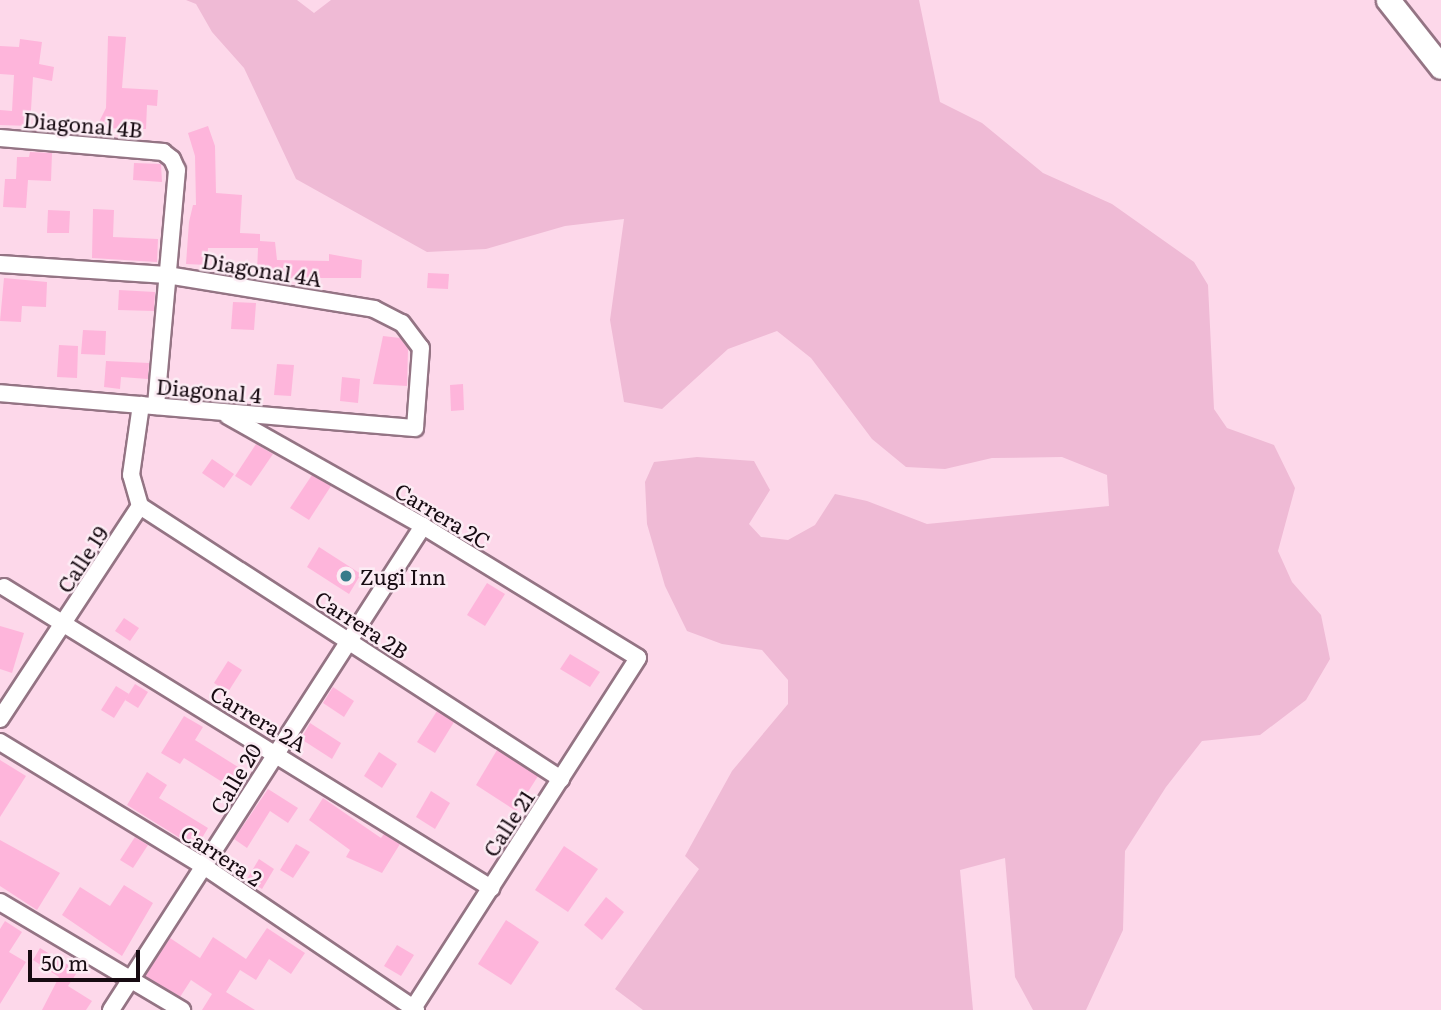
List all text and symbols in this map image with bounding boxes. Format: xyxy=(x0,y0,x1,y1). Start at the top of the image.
street label: Diagonal 4B xyxy=(22,106,144,142)
street label: Diagonal 4A xyxy=(200,247,324,291)
street label: Diagonal 4 xyxy=(155,373,263,407)
street label: Carrera 2C xyxy=(391,477,495,553)
street label: Calle 19 xyxy=(51,521,113,597)
place label: Zugi Inn xyxy=(360,563,446,589)
marker: Zugi Inn xyxy=(338,568,354,584)
street label: Carrera 2B xyxy=(311,585,413,663)
street label: Carrera 2A xyxy=(206,680,312,756)
street label: Calle 20 xyxy=(204,738,266,818)
street label: Calle 21 xyxy=(477,785,539,861)
street label: Carrera 2 xyxy=(177,819,267,891)
scale bar xyxy=(32,936,144,980)
text: 50 m xyxy=(41,946,88,977)

